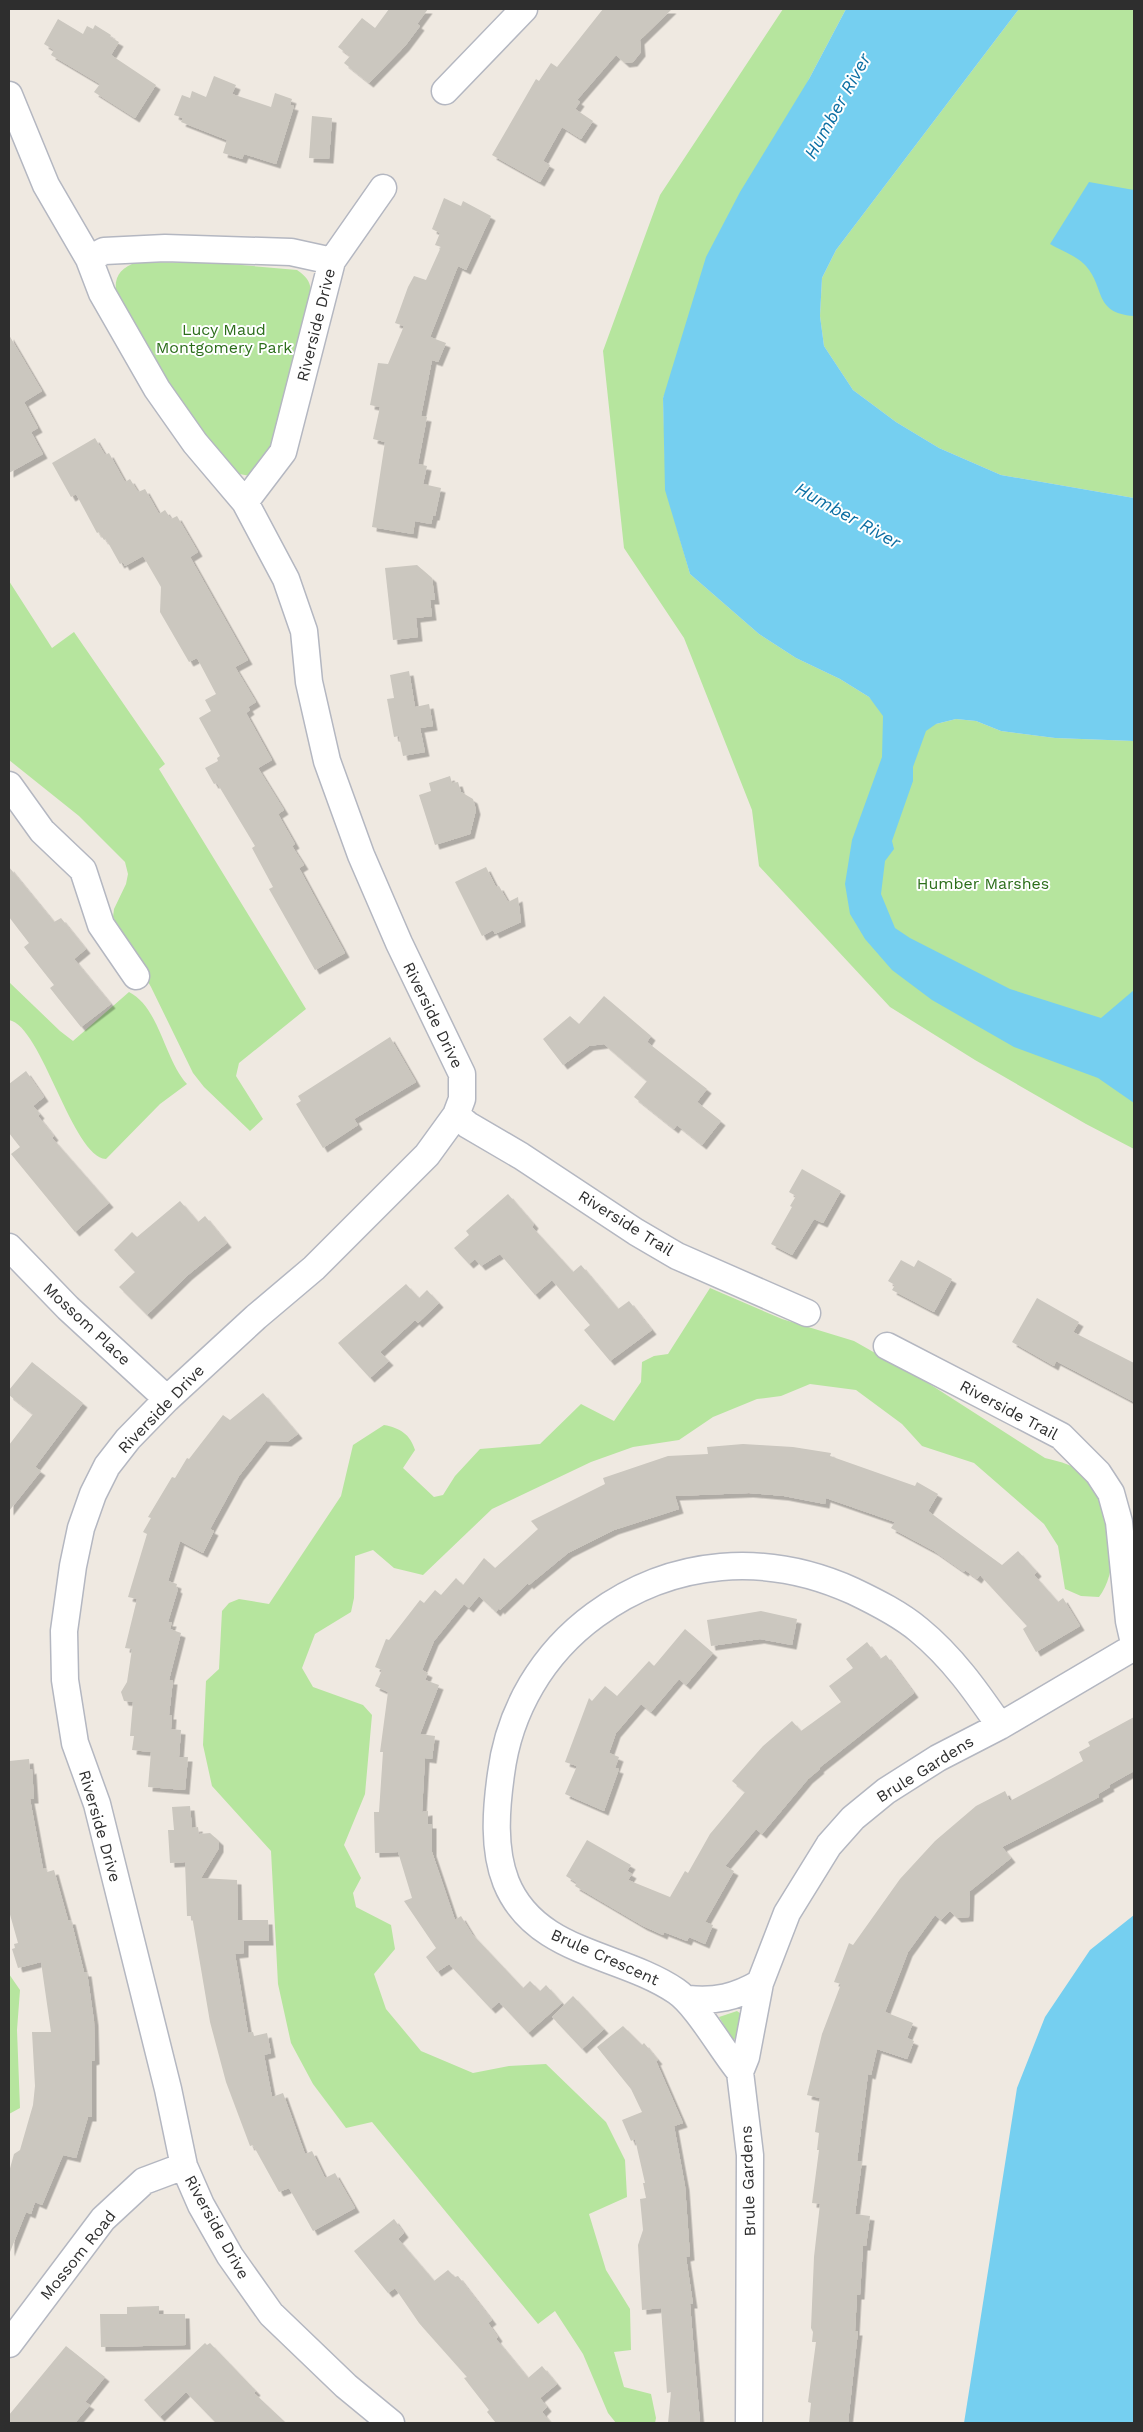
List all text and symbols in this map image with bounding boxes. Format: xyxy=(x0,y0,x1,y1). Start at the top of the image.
water label: Humber River xyxy=(799,49,875,162)
street label: Riverside Drive xyxy=(293,267,339,383)
park label: Lucy Maud Montgomery Park xyxy=(156,320,292,357)
water label: Humber River xyxy=(792,477,905,553)
park label: Humber Marshes xyxy=(917,874,1049,893)
street label: Riverside Drive xyxy=(399,959,467,1071)
street label: Riverside Trail xyxy=(575,1186,677,1260)
street label: Mossom Place xyxy=(39,1279,135,1369)
street label: Riverside Drive xyxy=(114,1361,208,1457)
street label: Riverside Trail xyxy=(957,1376,1061,1444)
street label: Brule Gardens xyxy=(873,1732,977,1806)
street label: Riverside Drive xyxy=(75,1768,125,1884)
street label: Brule Crescent xyxy=(548,1925,662,1989)
street label: Brule Gardens xyxy=(737,2125,759,2237)
street label: Riverside Drive xyxy=(181,2172,253,2282)
street label: Mossom Road xyxy=(36,2207,120,2303)

